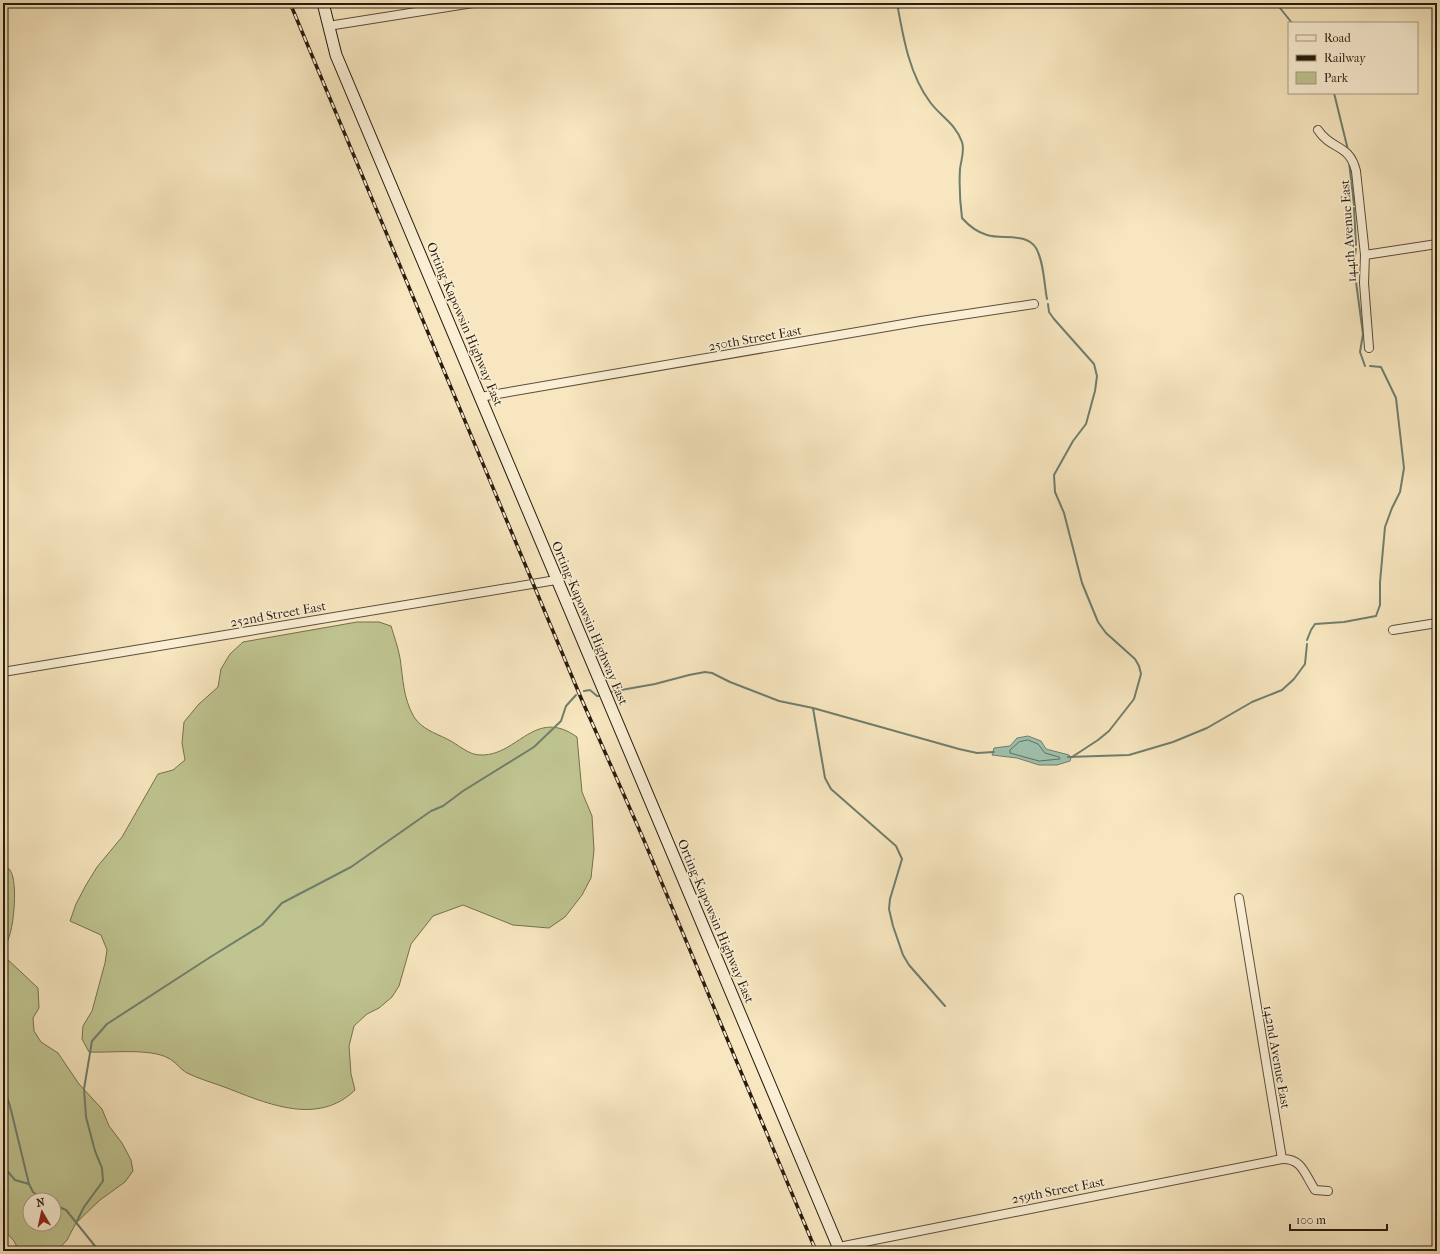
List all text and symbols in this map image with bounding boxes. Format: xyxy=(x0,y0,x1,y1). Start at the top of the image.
legend xyxy=(1288,22,1418,94)
text: Road xyxy=(1324,31,1351,45)
text: Railway xyxy=(1324,51,1366,65)
text: Park xyxy=(1324,71,1349,85)
street label: 144th Avenue East xyxy=(1337,179,1359,283)
street label: Orting-Kapowsin Highway East xyxy=(424,240,506,408)
street label: 250th Street East xyxy=(707,322,803,354)
street label: Orting-Kapowsin Highway East xyxy=(549,539,631,707)
street label: 252nd Street East xyxy=(229,598,327,630)
street label: Orting-Kapowsin Highway East xyxy=(675,837,757,1005)
street label: 142nd Avenue East xyxy=(1261,1004,1294,1110)
street label: 259th Street East xyxy=(1010,1174,1106,1206)
north arrow xyxy=(22,1192,62,1232)
text: N xyxy=(35,1195,46,1210)
scale bar xyxy=(1290,1206,1387,1232)
text: 100 m xyxy=(1296,1213,1326,1227)

